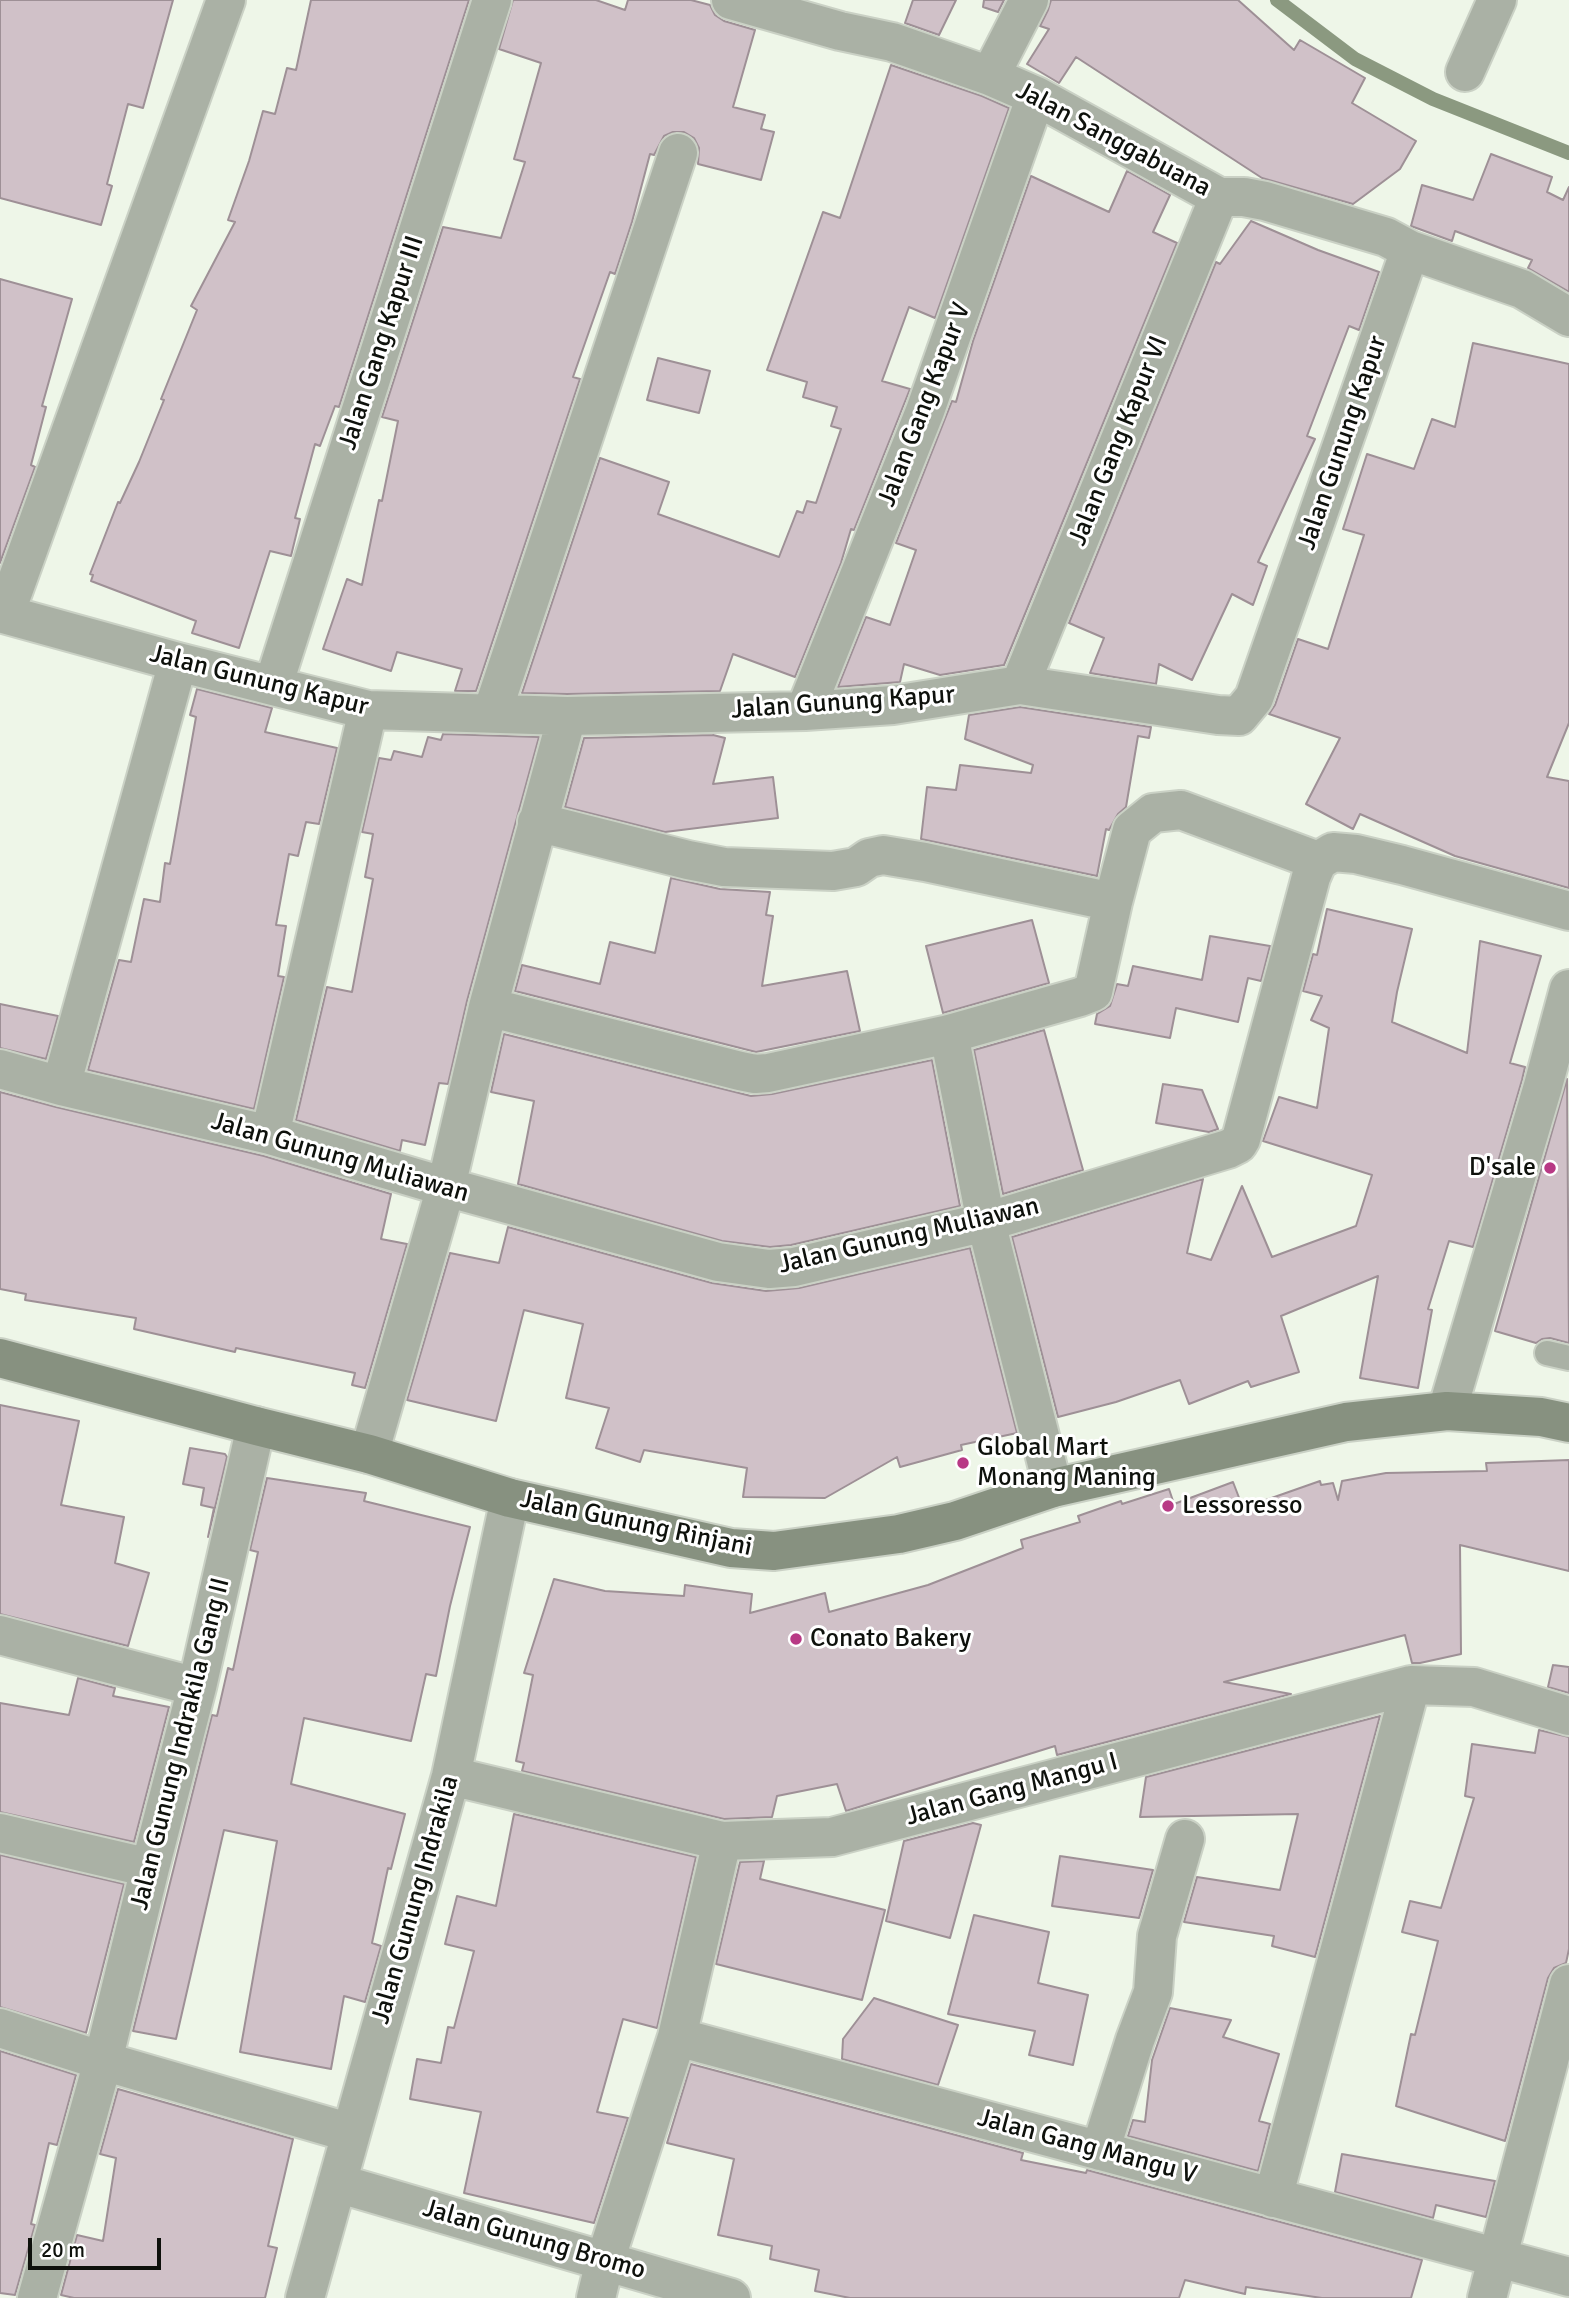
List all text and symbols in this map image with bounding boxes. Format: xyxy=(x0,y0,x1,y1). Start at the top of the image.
street label: Jalan Sanggabuana xyxy=(1010,76,1216,204)
street label: Jalan Gang Kapur III xyxy=(333,232,431,454)
street label: Jalan Gang Kapur V xyxy=(872,299,978,511)
street label: Jalan Gang Kapur VI xyxy=(1063,332,1175,550)
street label: Jalan Gunung Kapur xyxy=(1292,332,1394,554)
street label: Jalan Gunung Kapur xyxy=(146,639,372,723)
street label: Jalan Gunung Kapur xyxy=(730,680,956,726)
street label: Jalan Gunung Muliawan xyxy=(208,1106,472,1210)
place label: D'sale xyxy=(1469,1152,1536,1184)
marker: D'sale xyxy=(1542,1160,1558,1176)
street label: Jalan Gunung Muliawan xyxy=(776,1191,1042,1281)
place label: Global Mart Monang Maning xyxy=(977,1432,1156,1494)
marker: Global Mart Monang Maning xyxy=(955,1455,971,1471)
street label: Jalan Gunung Rinjani xyxy=(517,1484,755,1564)
place label: Lessoresso xyxy=(1182,1490,1303,1522)
marker: Lessoresso xyxy=(1160,1498,1176,1514)
street label: Jalan Gunung Indrakila Gang II xyxy=(125,1575,237,1913)
place label: Conato Bakery xyxy=(810,1623,971,1655)
marker: Conato Bakery xyxy=(788,1631,804,1647)
street label: Jalan Gang Mangu I xyxy=(903,1747,1121,1833)
street label: Jalan Gunung Indrakila xyxy=(366,1772,466,2028)
street label: Jalan Gang Mangu V xyxy=(974,2103,1200,2191)
street label: Jalan Gunung Bromo xyxy=(419,2193,649,2287)
scale bar xyxy=(32,2224,164,2268)
text: 20 m xyxy=(41,2237,85,2263)

